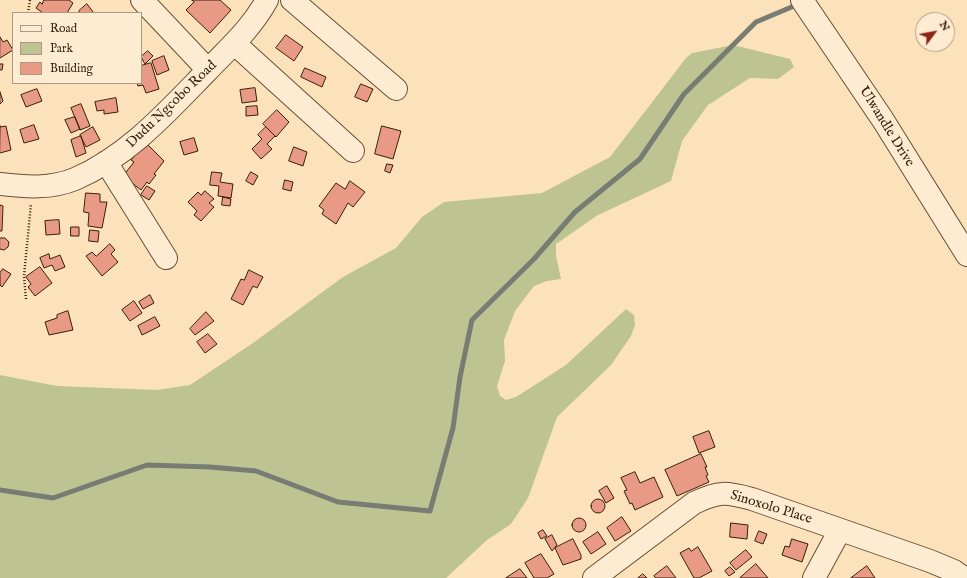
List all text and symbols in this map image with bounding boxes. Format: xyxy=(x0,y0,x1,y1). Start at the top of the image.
legend xyxy=(12,12,142,84)
north arrow xyxy=(915,12,955,52)
text: N xyxy=(936,18,953,34)
text: Road xyxy=(50,21,77,36)
text: Park xyxy=(50,41,73,56)
street label: Dudu Ngcobo Road xyxy=(123,58,221,152)
text: Building xyxy=(50,61,93,76)
street label: Ulwandle Drive xyxy=(855,84,917,170)
street label: Sinoxolo Place xyxy=(728,488,814,528)

